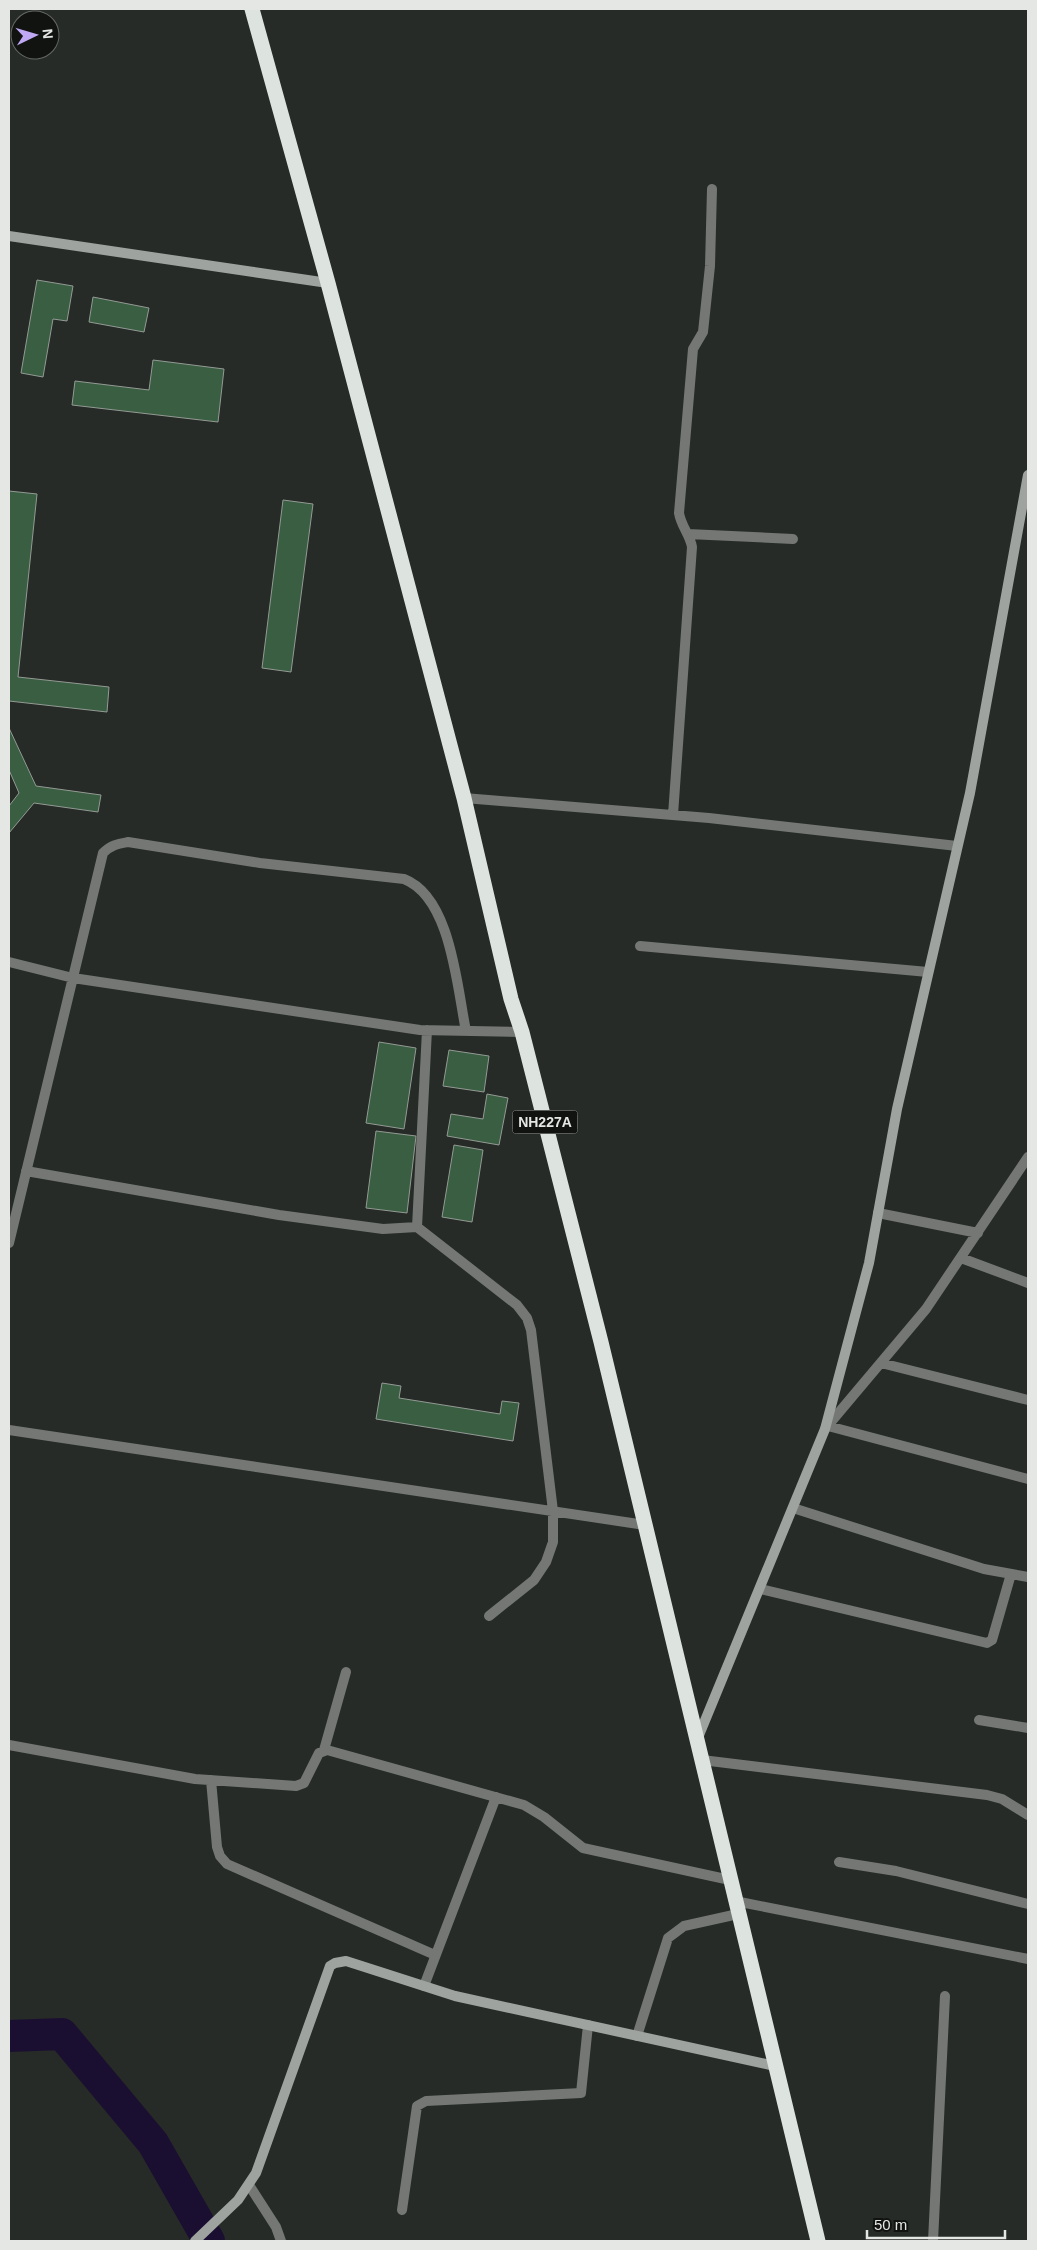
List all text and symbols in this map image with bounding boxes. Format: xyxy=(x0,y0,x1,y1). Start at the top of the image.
north arrow xyxy=(10,10,60,60)
text: N xyxy=(40,28,56,40)
road number: NH227A xyxy=(512,1110,578,1134)
scale bar xyxy=(867,2208,1004,2240)
text: 50 m xyxy=(874,2216,907,2233)

